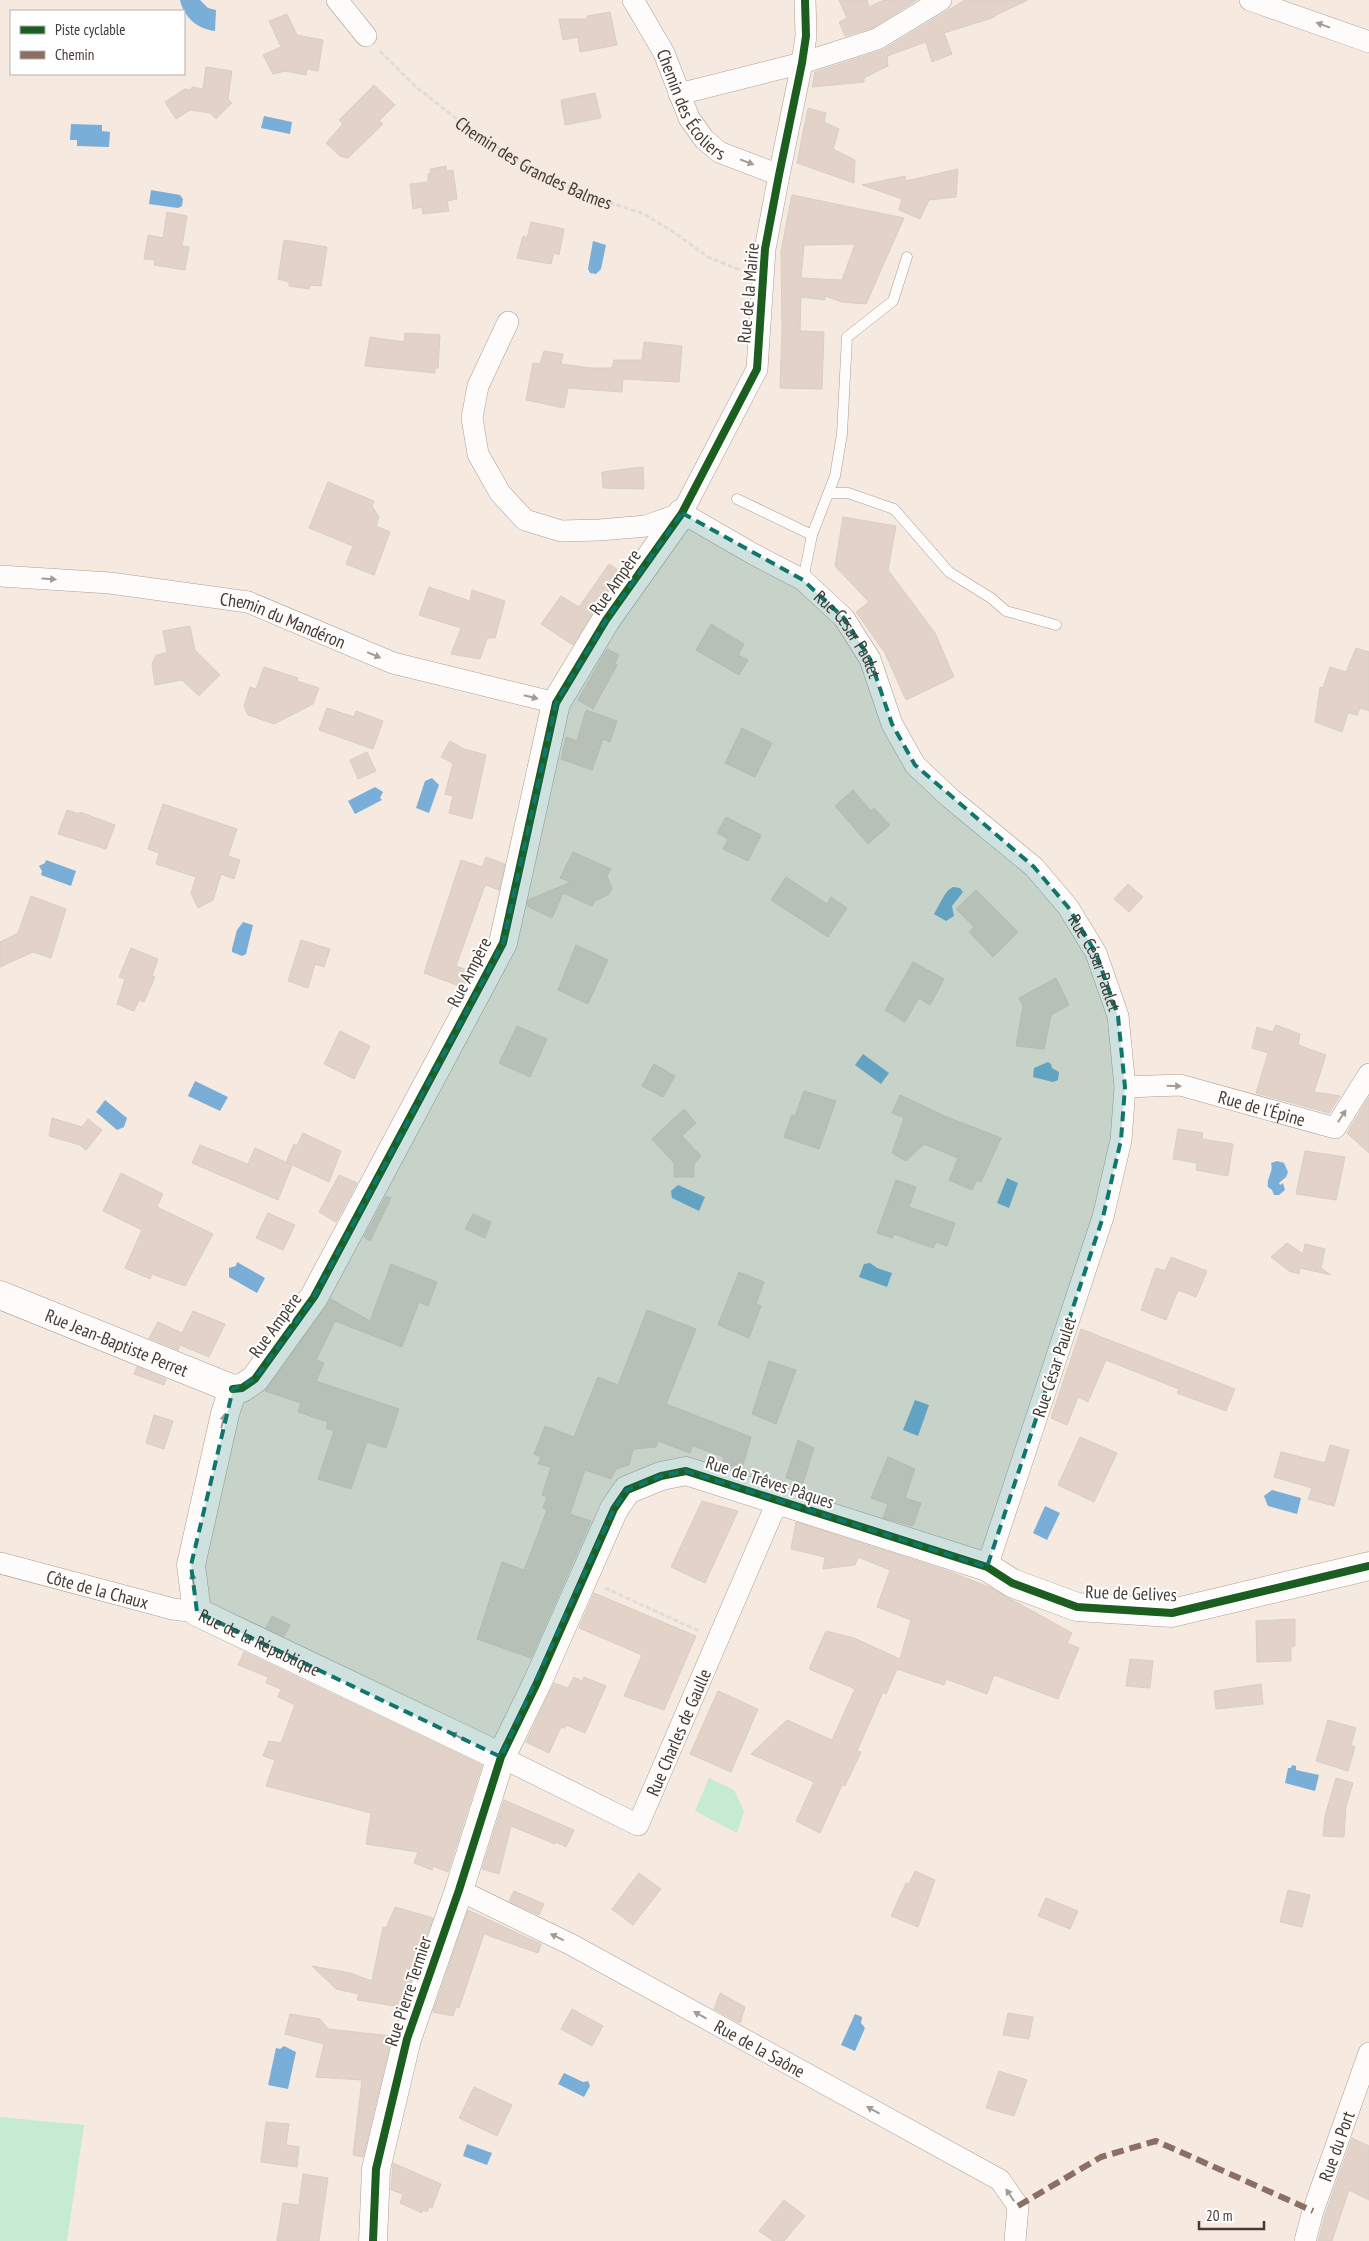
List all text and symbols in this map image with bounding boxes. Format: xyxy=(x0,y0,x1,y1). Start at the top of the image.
legend xyxy=(10,10,185,75)
text: Piste cyclable xyxy=(55,20,125,39)
one-way arrow xyxy=(1315,21,1330,29)
text: Chemin xyxy=(55,45,94,64)
street label: Chemin des Écoliers xyxy=(652,46,728,165)
street label: Chemin des Grandes Balmes xyxy=(451,111,615,214)
one-way arrow xyxy=(740,158,755,166)
street label: Rue de la Mairie xyxy=(732,242,764,344)
street label: Rue Ampère xyxy=(584,545,646,619)
one-way arrow xyxy=(41,575,57,583)
street label: Rue César Paulet xyxy=(810,585,887,681)
street label: Chemin du Mandéron xyxy=(219,587,349,653)
one-way arrow xyxy=(367,652,381,660)
one-way arrow xyxy=(523,693,538,701)
street label: Rue César Paulet xyxy=(1063,910,1127,1014)
street label: Rue Ampère xyxy=(442,933,496,1011)
one-way arrow xyxy=(1166,1082,1182,1090)
street label: Rue de l'Épine xyxy=(1216,1085,1308,1131)
one-way arrow xyxy=(1337,1110,1347,1123)
street label: Rue Ampère xyxy=(244,1288,306,1362)
street label: Rue Jean-Baptiste Perret xyxy=(42,1303,192,1381)
street label: Rue César Paulet xyxy=(1027,1314,1081,1420)
one-way arrow xyxy=(219,1413,227,1429)
street label: Rue de Trêves Pâques xyxy=(703,1450,837,1514)
street label: Côte de la Chaux xyxy=(44,1564,152,1614)
one-way arrow xyxy=(189,1571,197,1587)
street label: Rue de Gelives xyxy=(1085,1580,1177,1606)
street label: Rue de la République xyxy=(195,1603,324,1681)
street label: Rue Charles de Gaulle xyxy=(640,1665,716,1799)
one-way arrow xyxy=(450,1732,464,1740)
street label: Rue Pierre Termier xyxy=(379,1933,437,2049)
one-way arrow xyxy=(550,1933,564,1941)
one-way arrow xyxy=(693,2011,707,2019)
street label: Rue de la Saône xyxy=(710,2014,809,2082)
one-way arrow xyxy=(866,2106,881,2114)
street label: Rue du Port xyxy=(1313,2108,1359,2184)
one-way arrow xyxy=(1005,2188,1015,2202)
scale bar xyxy=(1199,2198,1264,2230)
text: 20 m xyxy=(1206,2206,1232,2225)

